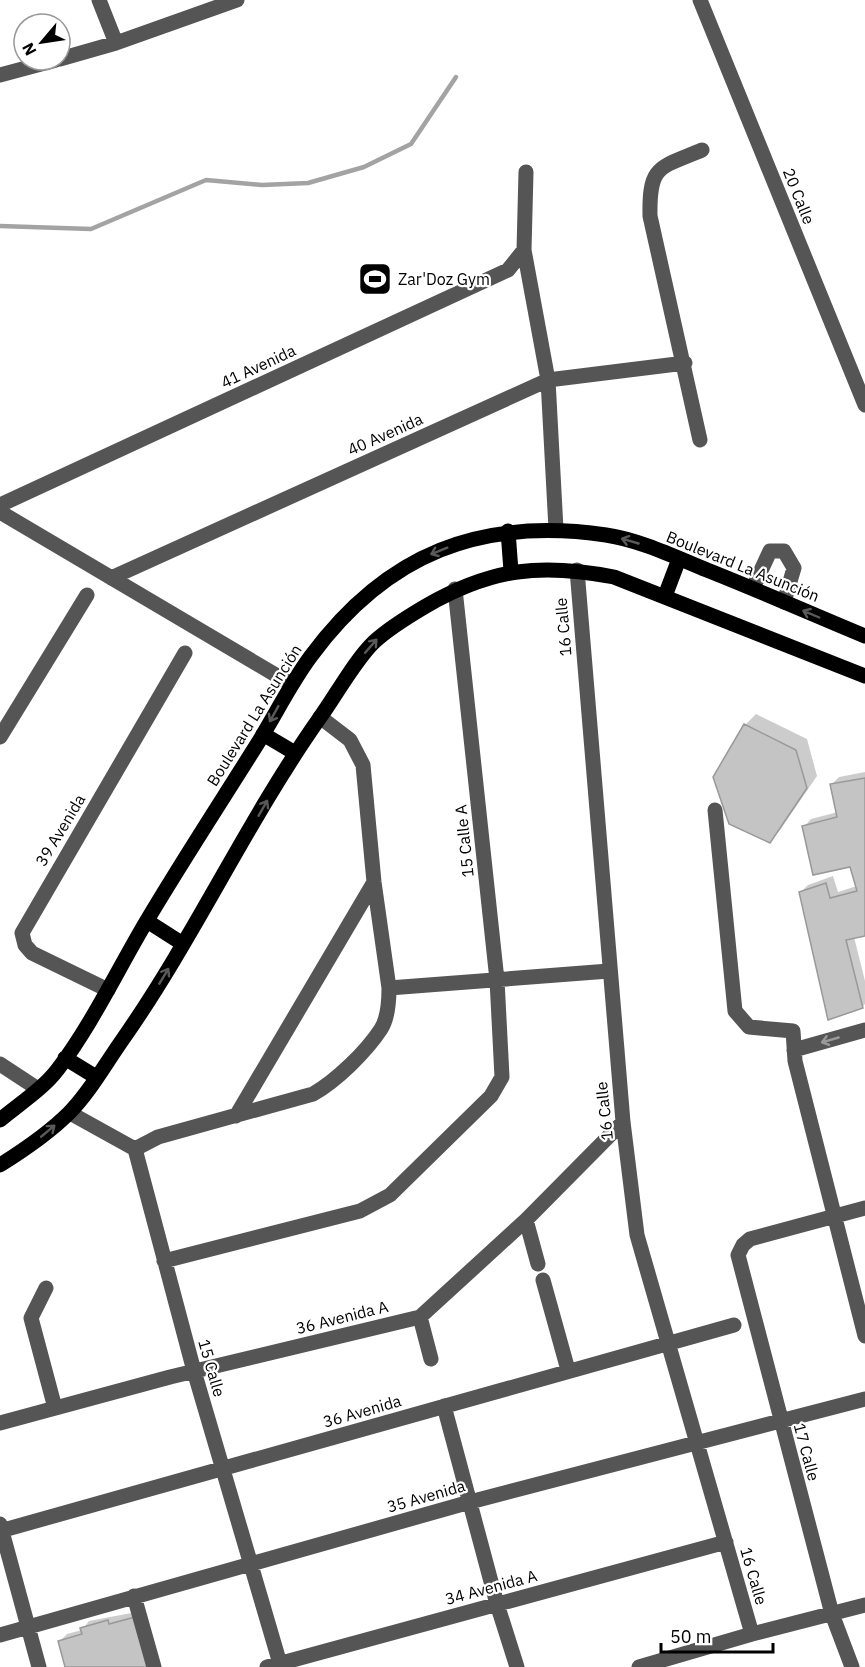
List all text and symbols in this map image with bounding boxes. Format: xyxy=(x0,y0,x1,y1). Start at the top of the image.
north arrow xyxy=(12,12,72,72)
text: N xyxy=(17,39,40,59)
street label: 20 Calle xyxy=(779,165,819,227)
sports icon: Zar'Doz Gym xyxy=(357,261,393,297)
place label: Zar'Doz Gym xyxy=(398,269,490,289)
street label: 41 Avenida xyxy=(217,340,299,392)
street label: 40 Avenida xyxy=(344,408,426,459)
street label: Boulevard La Asunción xyxy=(664,526,822,606)
one-way arrow xyxy=(621,535,640,547)
one-way arrow xyxy=(431,546,449,557)
street label: 16 Calle xyxy=(550,597,576,657)
one-way arrow xyxy=(802,608,821,619)
one-way arrow xyxy=(364,639,378,655)
street label: Boulevard La Asunción xyxy=(202,640,306,790)
one-way arrow xyxy=(268,705,280,722)
street label: 39 Avenida xyxy=(31,790,89,870)
one-way arrow xyxy=(257,800,269,817)
street label: 15 Calle A xyxy=(450,804,478,878)
one-way arrow xyxy=(158,968,170,985)
one-way arrow xyxy=(820,1035,839,1046)
street label: 16 Calle xyxy=(591,1080,617,1141)
one-way arrow xyxy=(40,1125,56,1138)
street label: 36 Avenida A xyxy=(294,1296,390,1338)
street label: 15 Calle xyxy=(194,1337,230,1399)
street label: 36 Avenida xyxy=(321,1390,404,1432)
street label: 17 Calle xyxy=(790,1421,824,1483)
street label: 35 Avenida xyxy=(385,1475,468,1517)
street label: 16 Calle xyxy=(736,1545,772,1607)
street label: 34 Avenida A xyxy=(443,1565,539,1609)
scale bar xyxy=(661,1616,774,1654)
text: 50 m xyxy=(670,1625,712,1648)

